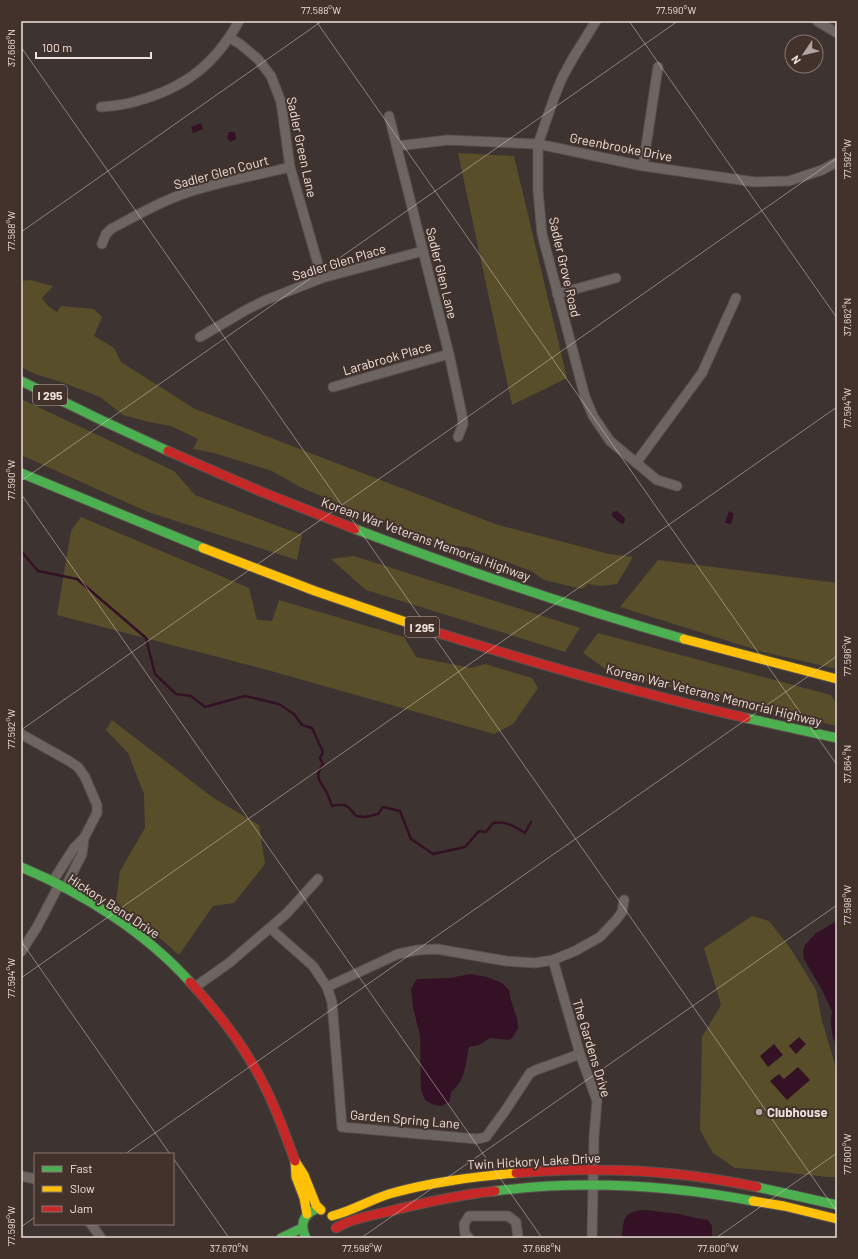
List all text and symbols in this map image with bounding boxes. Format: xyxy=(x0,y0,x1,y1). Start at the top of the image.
text: 77.588°W xyxy=(301,4,341,16)
text: 77.590°W xyxy=(656,4,696,16)
text: 37.666°N xyxy=(5,29,17,67)
scale bar xyxy=(36,34,151,60)
north arrow xyxy=(784,34,824,74)
text: 100 m xyxy=(42,40,72,54)
text: N xyxy=(788,53,803,67)
street label: Sadler Green Lane xyxy=(284,95,320,199)
street label: Greenbrooke Drive xyxy=(568,129,674,165)
text: 77.592°W xyxy=(841,139,853,179)
street label: Sadler Glen Court xyxy=(172,152,270,192)
text: 77.588°W xyxy=(5,211,17,251)
street label: Sadler Grove Road xyxy=(546,215,584,319)
street label: Sadler Glen Lane xyxy=(423,225,461,321)
street label: Sadler Glen Place xyxy=(290,240,388,284)
text: 37.662°N xyxy=(841,298,853,336)
street label: Larabrook Place xyxy=(341,338,433,378)
road number: I 295 xyxy=(33,385,67,405)
text: 77.594°W xyxy=(841,388,853,428)
text: 77.590°W xyxy=(5,460,17,500)
street label: Korean War Veterans Memorial Highway xyxy=(319,494,533,584)
road number: I 295 xyxy=(405,617,439,637)
text: 77.596°W xyxy=(841,636,853,676)
street label: Korean War Veterans Memorial Highway xyxy=(605,660,823,730)
text: 77.592°W xyxy=(5,709,17,749)
text: 37.664°N xyxy=(841,745,853,783)
street label: Hickory Bend Drive xyxy=(65,870,163,942)
text: 77.598°W xyxy=(841,885,853,925)
text: 77.594°W xyxy=(5,958,17,998)
street label: The Gardens Drive xyxy=(569,997,615,1099)
place label: Clubhouse xyxy=(767,1104,828,1120)
street label: Garden Spring Lane xyxy=(349,1106,461,1132)
marker: Clubhouse xyxy=(754,1107,764,1117)
text: 77.600°W xyxy=(841,1133,853,1174)
street label: Twin Hickory Lake Drive xyxy=(467,1150,601,1172)
legend xyxy=(34,1153,174,1225)
text: Fast xyxy=(70,1161,93,1175)
text: Slow xyxy=(70,1181,95,1195)
text: Jam xyxy=(70,1201,93,1215)
text: 77.596°W xyxy=(5,1206,17,1246)
text: 37.670°N xyxy=(210,1242,248,1254)
text: 77.598°W xyxy=(342,1242,382,1254)
text: 37.668°N xyxy=(523,1242,561,1254)
text: 77.600°W xyxy=(698,1242,739,1254)

